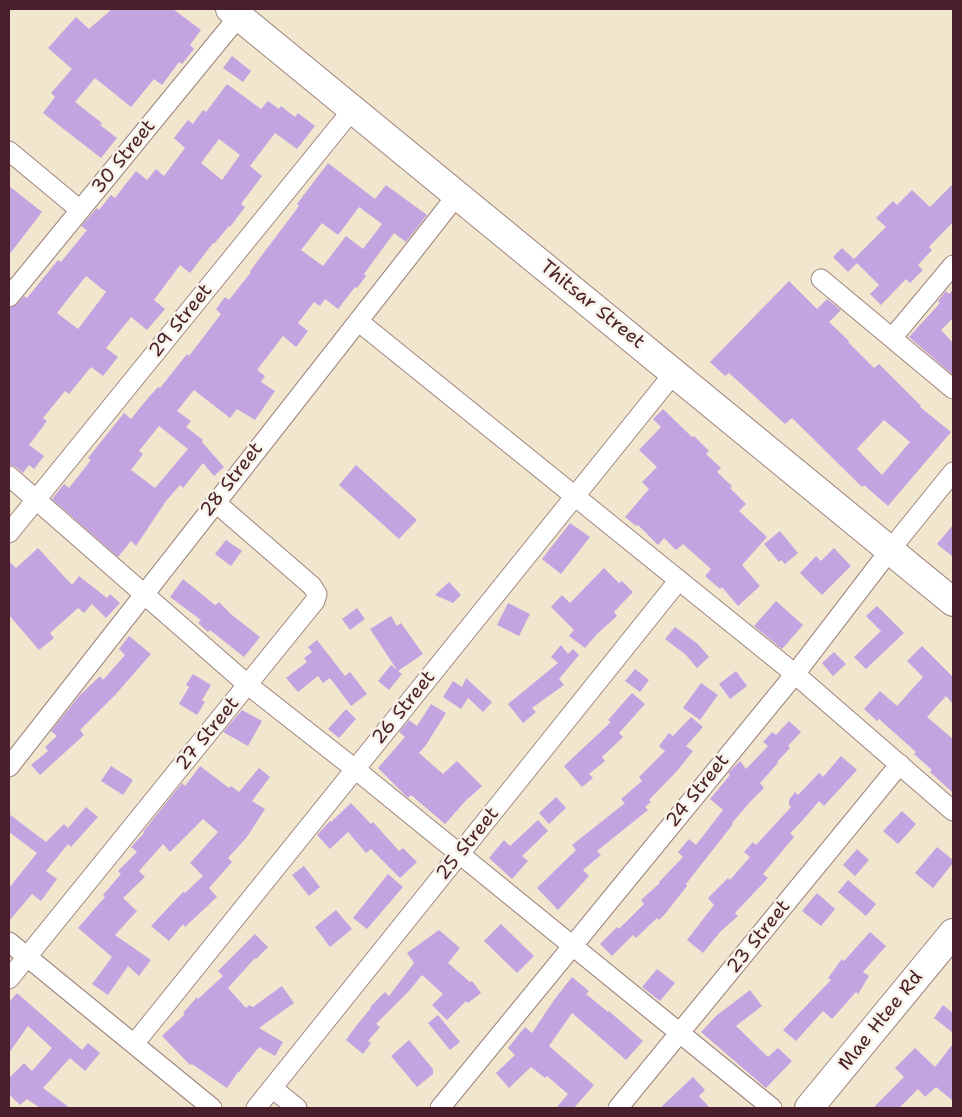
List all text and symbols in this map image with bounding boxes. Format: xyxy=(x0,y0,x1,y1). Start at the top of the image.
street label: 30 Street xyxy=(87,115,161,199)
street label: Thitsar Street xyxy=(535,256,649,354)
street label: 29 Street xyxy=(144,280,218,362)
street label: 28 Street xyxy=(196,438,268,522)
street label: 26 Street xyxy=(367,667,441,749)
street label: 27 Street xyxy=(172,693,244,775)
street label: 24 Street xyxy=(662,750,734,832)
street label: 25 Street xyxy=(432,803,504,885)
street label: 23 Street xyxy=(722,896,796,978)
street label: Mae Htee Rd xyxy=(834,967,928,1075)

